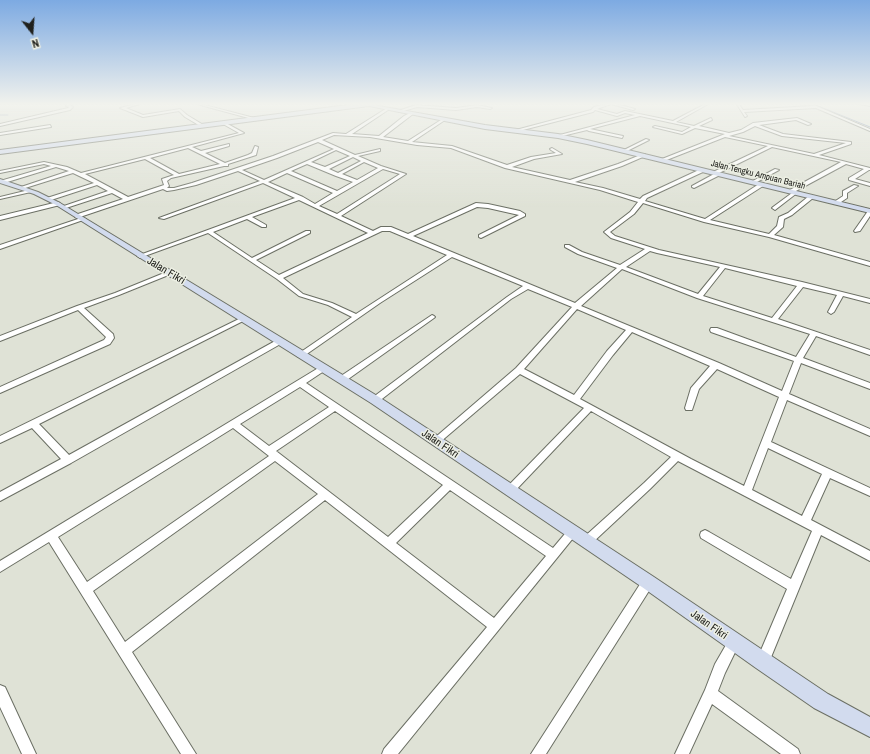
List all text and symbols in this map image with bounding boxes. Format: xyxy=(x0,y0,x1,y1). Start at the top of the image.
north arrow xyxy=(12,12,52,52)
text: N xyxy=(30,36,41,51)
street label: Jalan Tengku Ampuan Bariah xyxy=(710,158,806,192)
street label: Jalan Fikri xyxy=(145,254,187,288)
street label: Jalan Fikri xyxy=(419,427,461,461)
street label: Jalan Fikri xyxy=(688,608,730,642)

